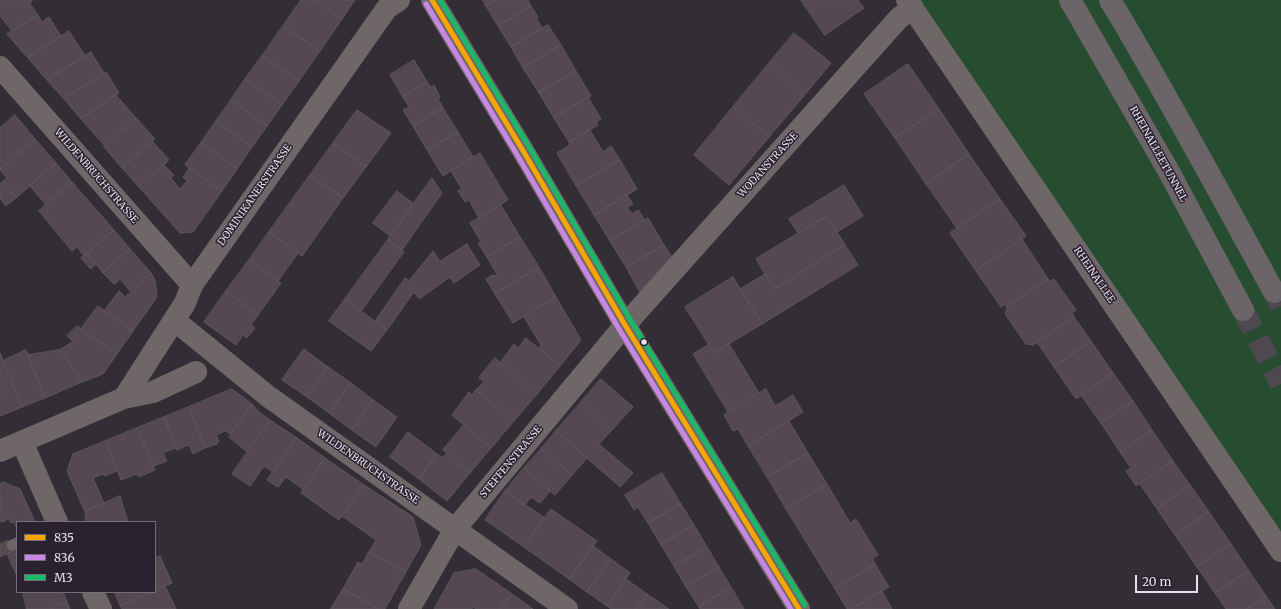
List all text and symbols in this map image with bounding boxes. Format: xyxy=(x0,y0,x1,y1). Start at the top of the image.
street label: RHEINALLEETUNNEL xyxy=(1127,104,1189,204)
street label: WILDENBRUCHSTRASSE xyxy=(52,126,140,226)
street label: WODANSTRASSE xyxy=(735,130,801,200)
street label: DOMINIKANERSTRASSE xyxy=(215,142,295,248)
street label: RHEINALLEE xyxy=(1071,245,1117,305)
unlabelled marker xyxy=(639,337,649,347)
street label: STEFFENSTRASSE xyxy=(477,424,545,500)
street label: WILDENBRUCHSTRASSE xyxy=(315,427,421,507)
legend xyxy=(16,521,156,593)
text: 835 xyxy=(54,530,74,545)
text: 836 xyxy=(54,550,75,565)
scale bar xyxy=(1137,567,1200,593)
text: M3 xyxy=(54,570,73,585)
text: 20 m xyxy=(1142,574,1171,589)

